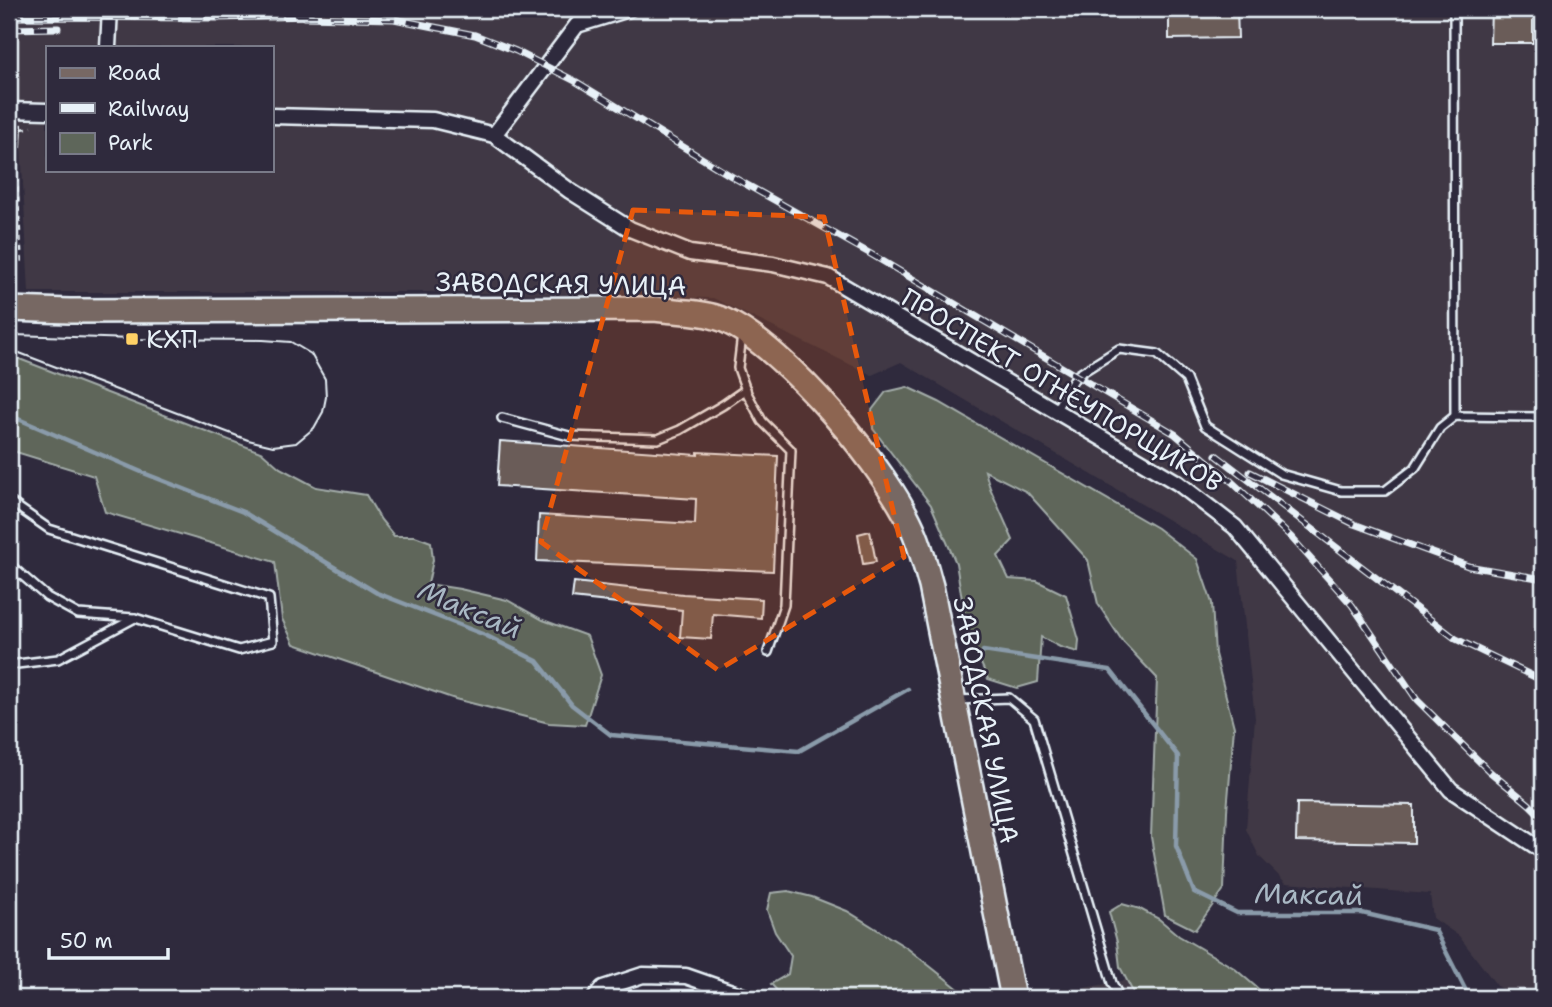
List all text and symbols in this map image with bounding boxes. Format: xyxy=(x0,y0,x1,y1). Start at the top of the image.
legend xyxy=(46,46,273,172)
text: Road xyxy=(108,59,161,87)
text: Railway xyxy=(108,95,190,123)
text: Park xyxy=(108,129,153,157)
street label: ЗАВОДСКАЯ УЛИЦА xyxy=(435,264,687,303)
street label: ПРОСПЕКТ ОГНЕУПОРЩИКОВ xyxy=(895,279,1230,500)
place label: КХП xyxy=(146,321,198,356)
marker: КХП xyxy=(124,331,140,347)
water label: Максай xyxy=(413,570,527,648)
street label: ЗАВОДСКАЯ УЛИЦА xyxy=(945,594,1028,846)
water label: Максай xyxy=(1254,874,1364,914)
scale bar xyxy=(49,916,168,960)
text: 50 m xyxy=(60,927,113,955)

